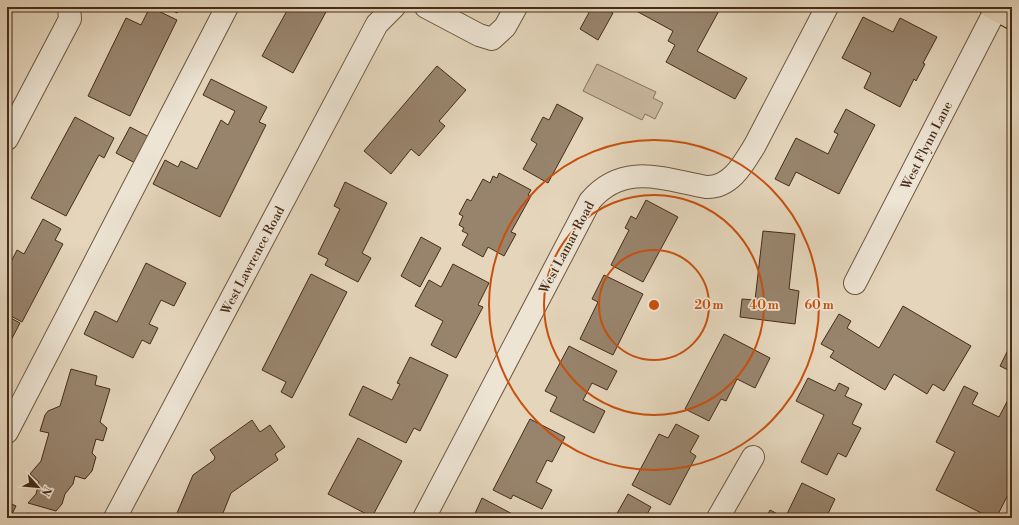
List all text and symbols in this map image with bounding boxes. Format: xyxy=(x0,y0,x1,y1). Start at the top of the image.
street label: West Flynn Lane xyxy=(897,98,956,193)
street label: West Lamar Road xyxy=(535,198,598,297)
street label: West Lawrence Road xyxy=(217,203,289,318)
centre of rings xyxy=(647,298,661,312)
text: 20 m xyxy=(694,298,724,313)
text: 40 m xyxy=(749,298,779,313)
text: 60 m xyxy=(804,298,834,313)
north arrow xyxy=(18,467,58,507)
text: N xyxy=(38,484,54,498)

